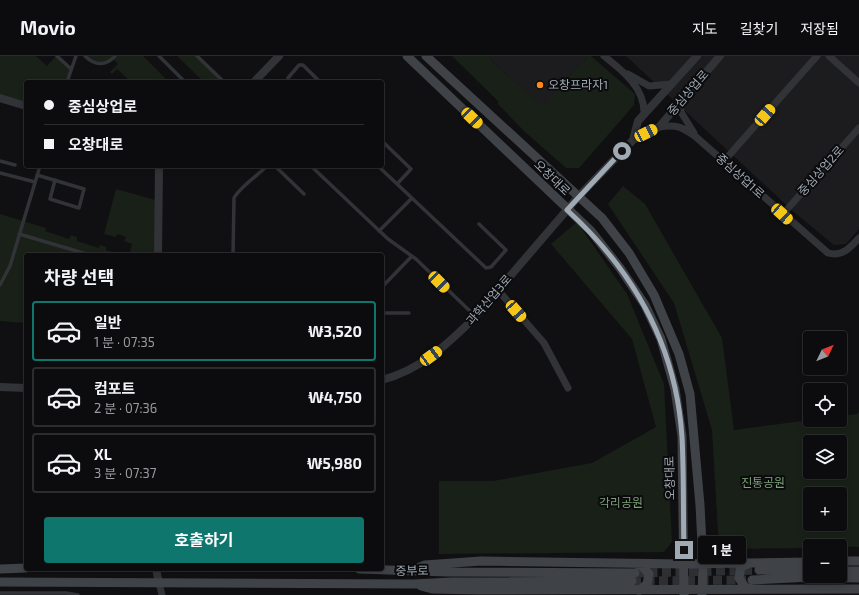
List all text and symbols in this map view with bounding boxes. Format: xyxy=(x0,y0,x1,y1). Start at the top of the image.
text: Movio xyxy=(20,16,76,39)
text: 지도 xyxy=(692,20,718,37)
text: 길찾기 xyxy=(740,20,778,37)
text: 저장됨 xyxy=(800,20,839,37)
street label: 중심상업로 xyxy=(664,67,711,118)
place label: 오창프라자1 xyxy=(548,77,608,91)
marker: 오창프라자1 xyxy=(535,80,545,90)
text: 중심상업로 xyxy=(68,97,137,115)
car xyxy=(753,102,777,128)
car xyxy=(459,105,485,131)
car xyxy=(633,122,659,144)
text: 오창대로 xyxy=(68,135,123,153)
route start xyxy=(613,142,631,160)
street label: 중심상업2로 xyxy=(794,143,846,198)
street label: 중심상업1로 xyxy=(714,150,768,201)
street label: 오창대로 xyxy=(532,157,573,198)
car xyxy=(769,202,795,226)
text: 차량 선택 xyxy=(44,266,114,288)
car xyxy=(426,269,452,295)
street label: 과학산업3로 xyxy=(463,271,514,327)
car xyxy=(504,298,528,324)
icon: car xyxy=(46,313,82,349)
text: 일반 xyxy=(94,313,122,331)
text: ₩3,520 xyxy=(308,322,362,340)
north arrow xyxy=(803,331,847,375)
map controls xyxy=(803,331,847,583)
text: 1 분 · 07:35 xyxy=(94,334,155,350)
car xyxy=(418,344,444,368)
icon: car xyxy=(46,379,82,415)
text: 컴포트 xyxy=(94,379,135,397)
button: locate xyxy=(803,383,847,427)
text: ₩4,750 xyxy=(308,388,362,406)
text: 2 분 · 07:36 xyxy=(94,400,157,416)
button: layers xyxy=(803,435,847,479)
icon: car xyxy=(46,445,82,481)
text: XL xyxy=(94,445,112,463)
text: ₩5,980 xyxy=(307,454,362,472)
street label: 오창대로 xyxy=(662,456,676,500)
text: 3 분 · 07:37 xyxy=(94,465,156,481)
park label: 진통공원 xyxy=(741,475,785,489)
button: + xyxy=(803,487,847,531)
park label: 각리공원 xyxy=(599,495,643,509)
button: 호출하기 xyxy=(44,517,364,563)
callout: 1 분 xyxy=(698,536,746,564)
button: − xyxy=(803,539,847,583)
route end xyxy=(675,541,693,559)
text: 1 분 xyxy=(712,542,732,558)
street label: 중부로 xyxy=(395,563,429,577)

